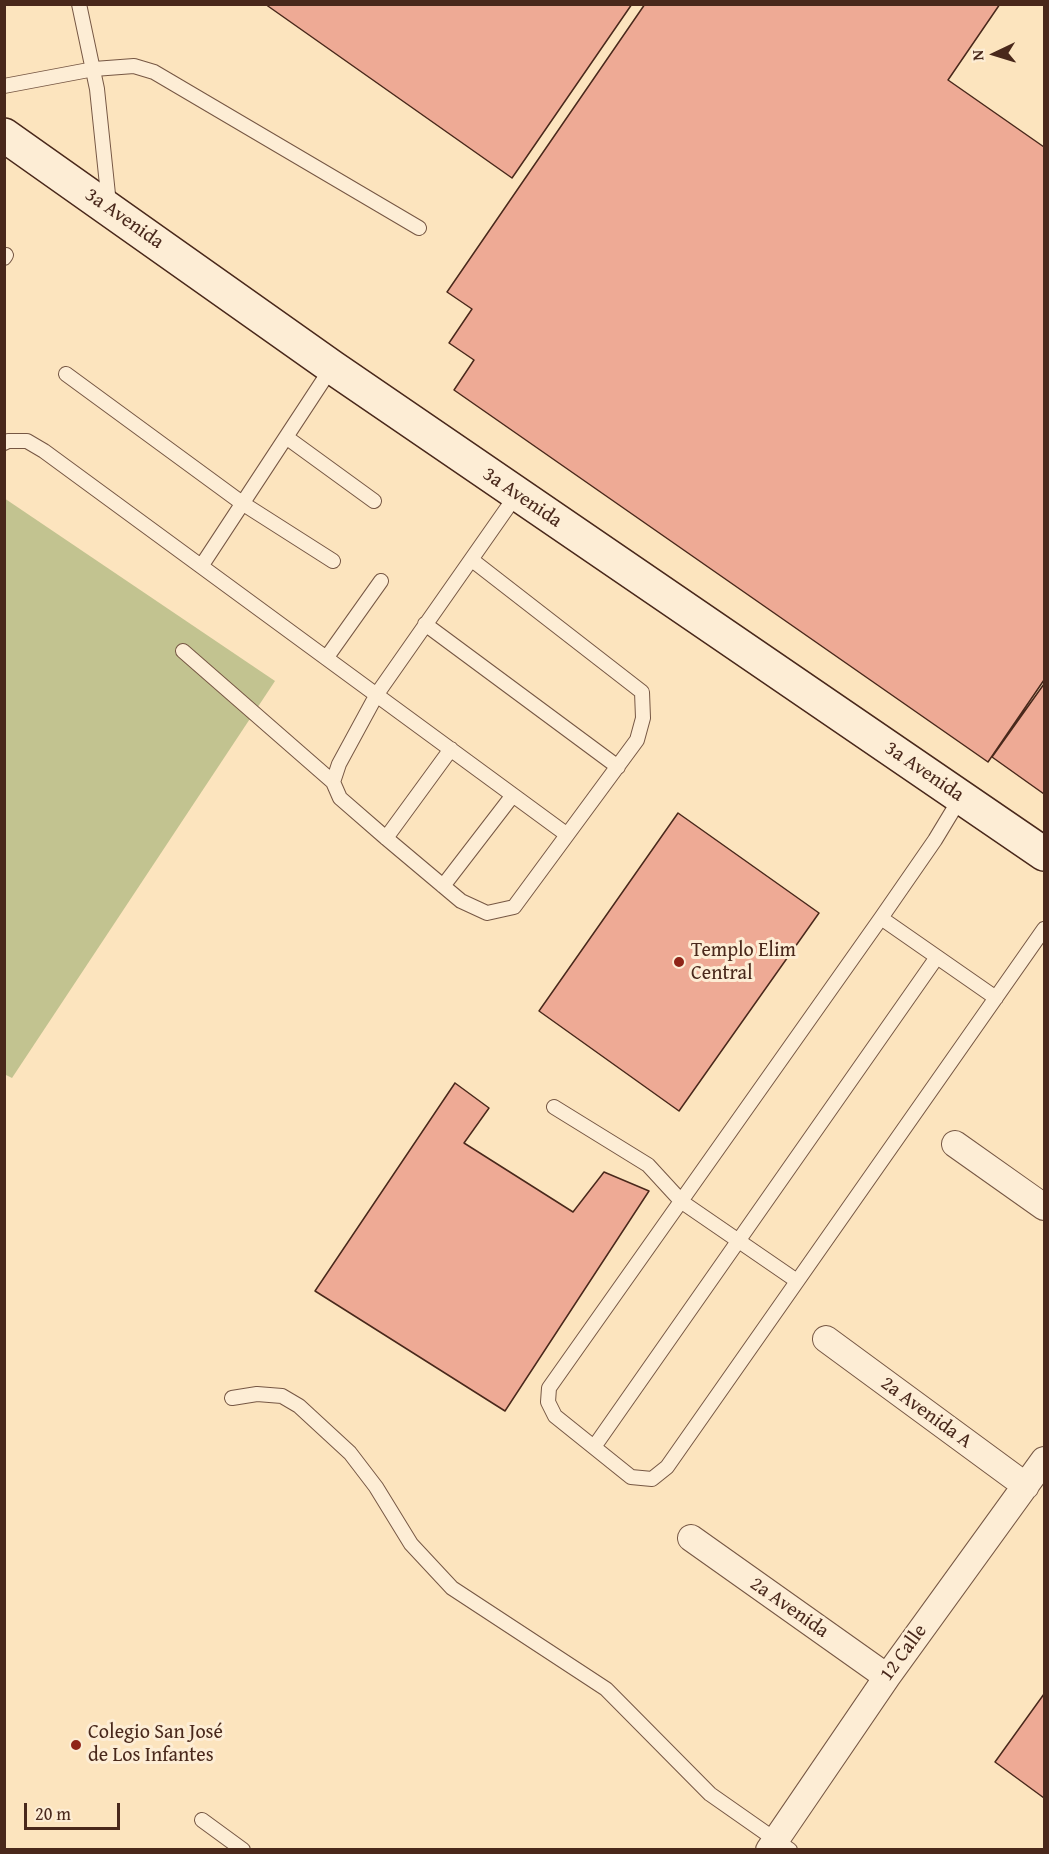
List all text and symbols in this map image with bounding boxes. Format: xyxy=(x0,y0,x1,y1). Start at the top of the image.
north arrow xyxy=(965,24,1025,84)
text: N xyxy=(965,49,989,61)
street label: 3a Avenida xyxy=(80,183,168,255)
street label: 3a Avenida xyxy=(478,463,566,533)
street label: 3a Avenida xyxy=(880,737,968,807)
place label: Templo Elim Central xyxy=(691,939,796,986)
marker: Templo Elim Central xyxy=(672,955,686,969)
street label: 2a Avenida A xyxy=(876,1372,976,1454)
street label: 2a Avenida xyxy=(745,1572,833,1644)
street label: 12 Calle xyxy=(875,1620,933,1686)
place label: Colegio San José de Los Infantes xyxy=(88,1721,223,1768)
marker: Colegio San José de Los Infantes xyxy=(69,1738,83,1752)
scale bar xyxy=(27,1791,123,1829)
text: 20 m xyxy=(35,1800,71,1827)

